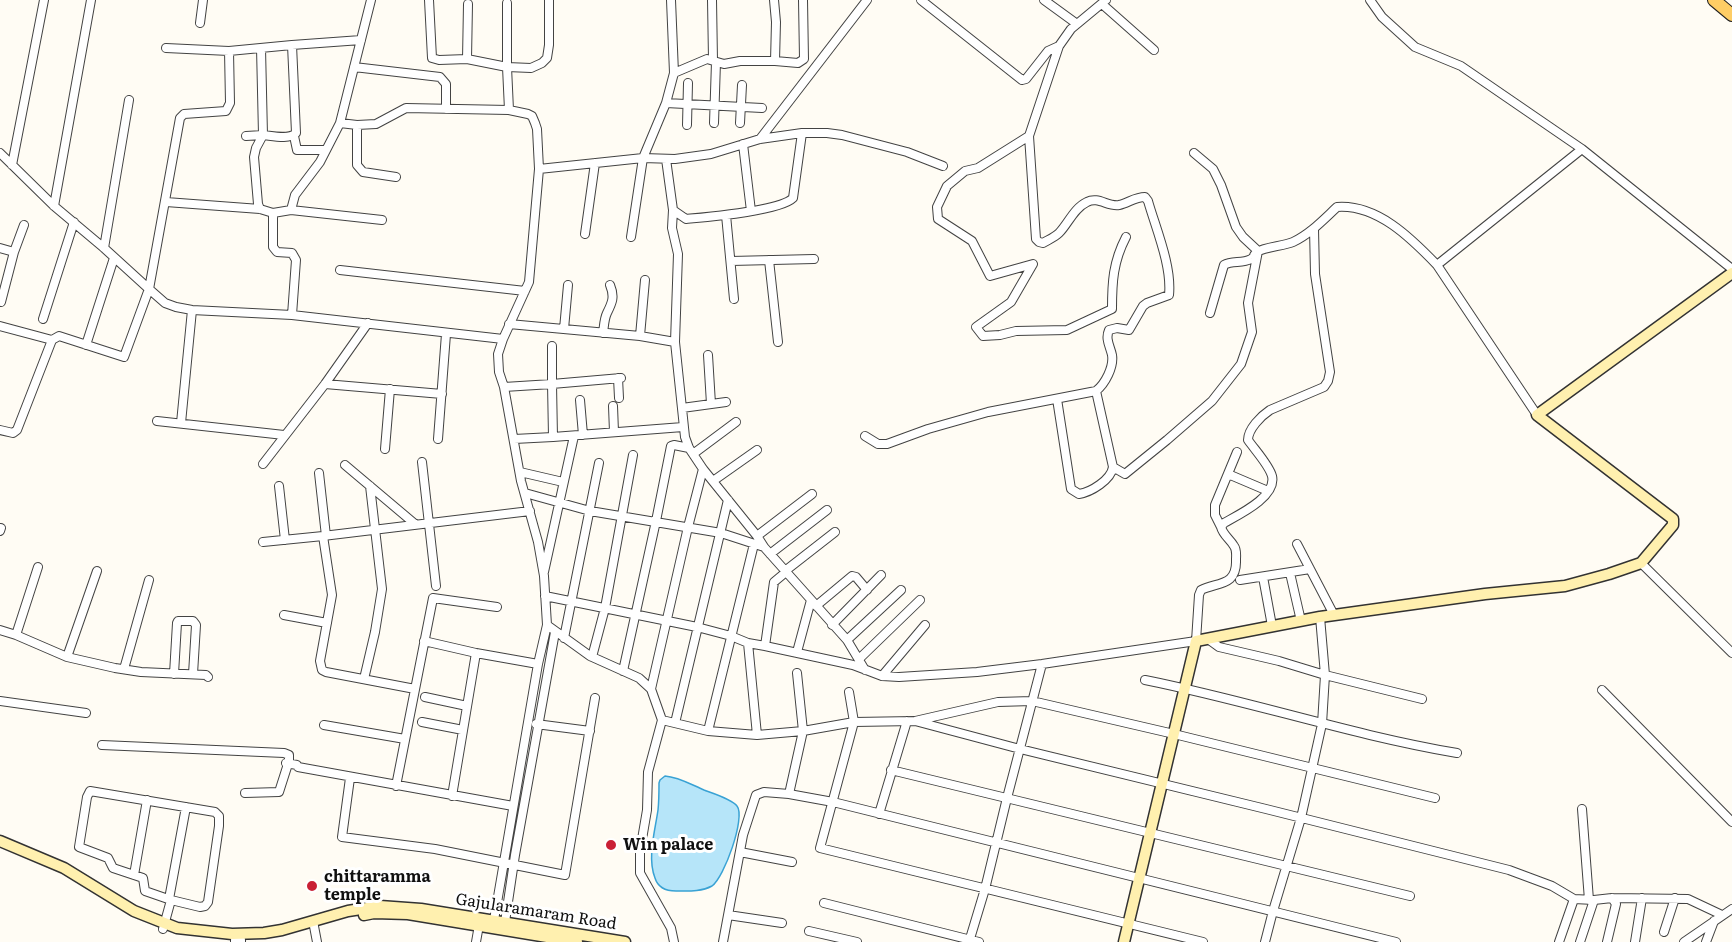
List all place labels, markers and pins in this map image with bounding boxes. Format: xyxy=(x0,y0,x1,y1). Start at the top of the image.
place label: Win palace xyxy=(623,835,713,855)
marker: Win palace xyxy=(604,838,618,852)
place label: chittaramma temple xyxy=(324,867,431,905)
marker: chittaramma temple xyxy=(305,879,319,893)

